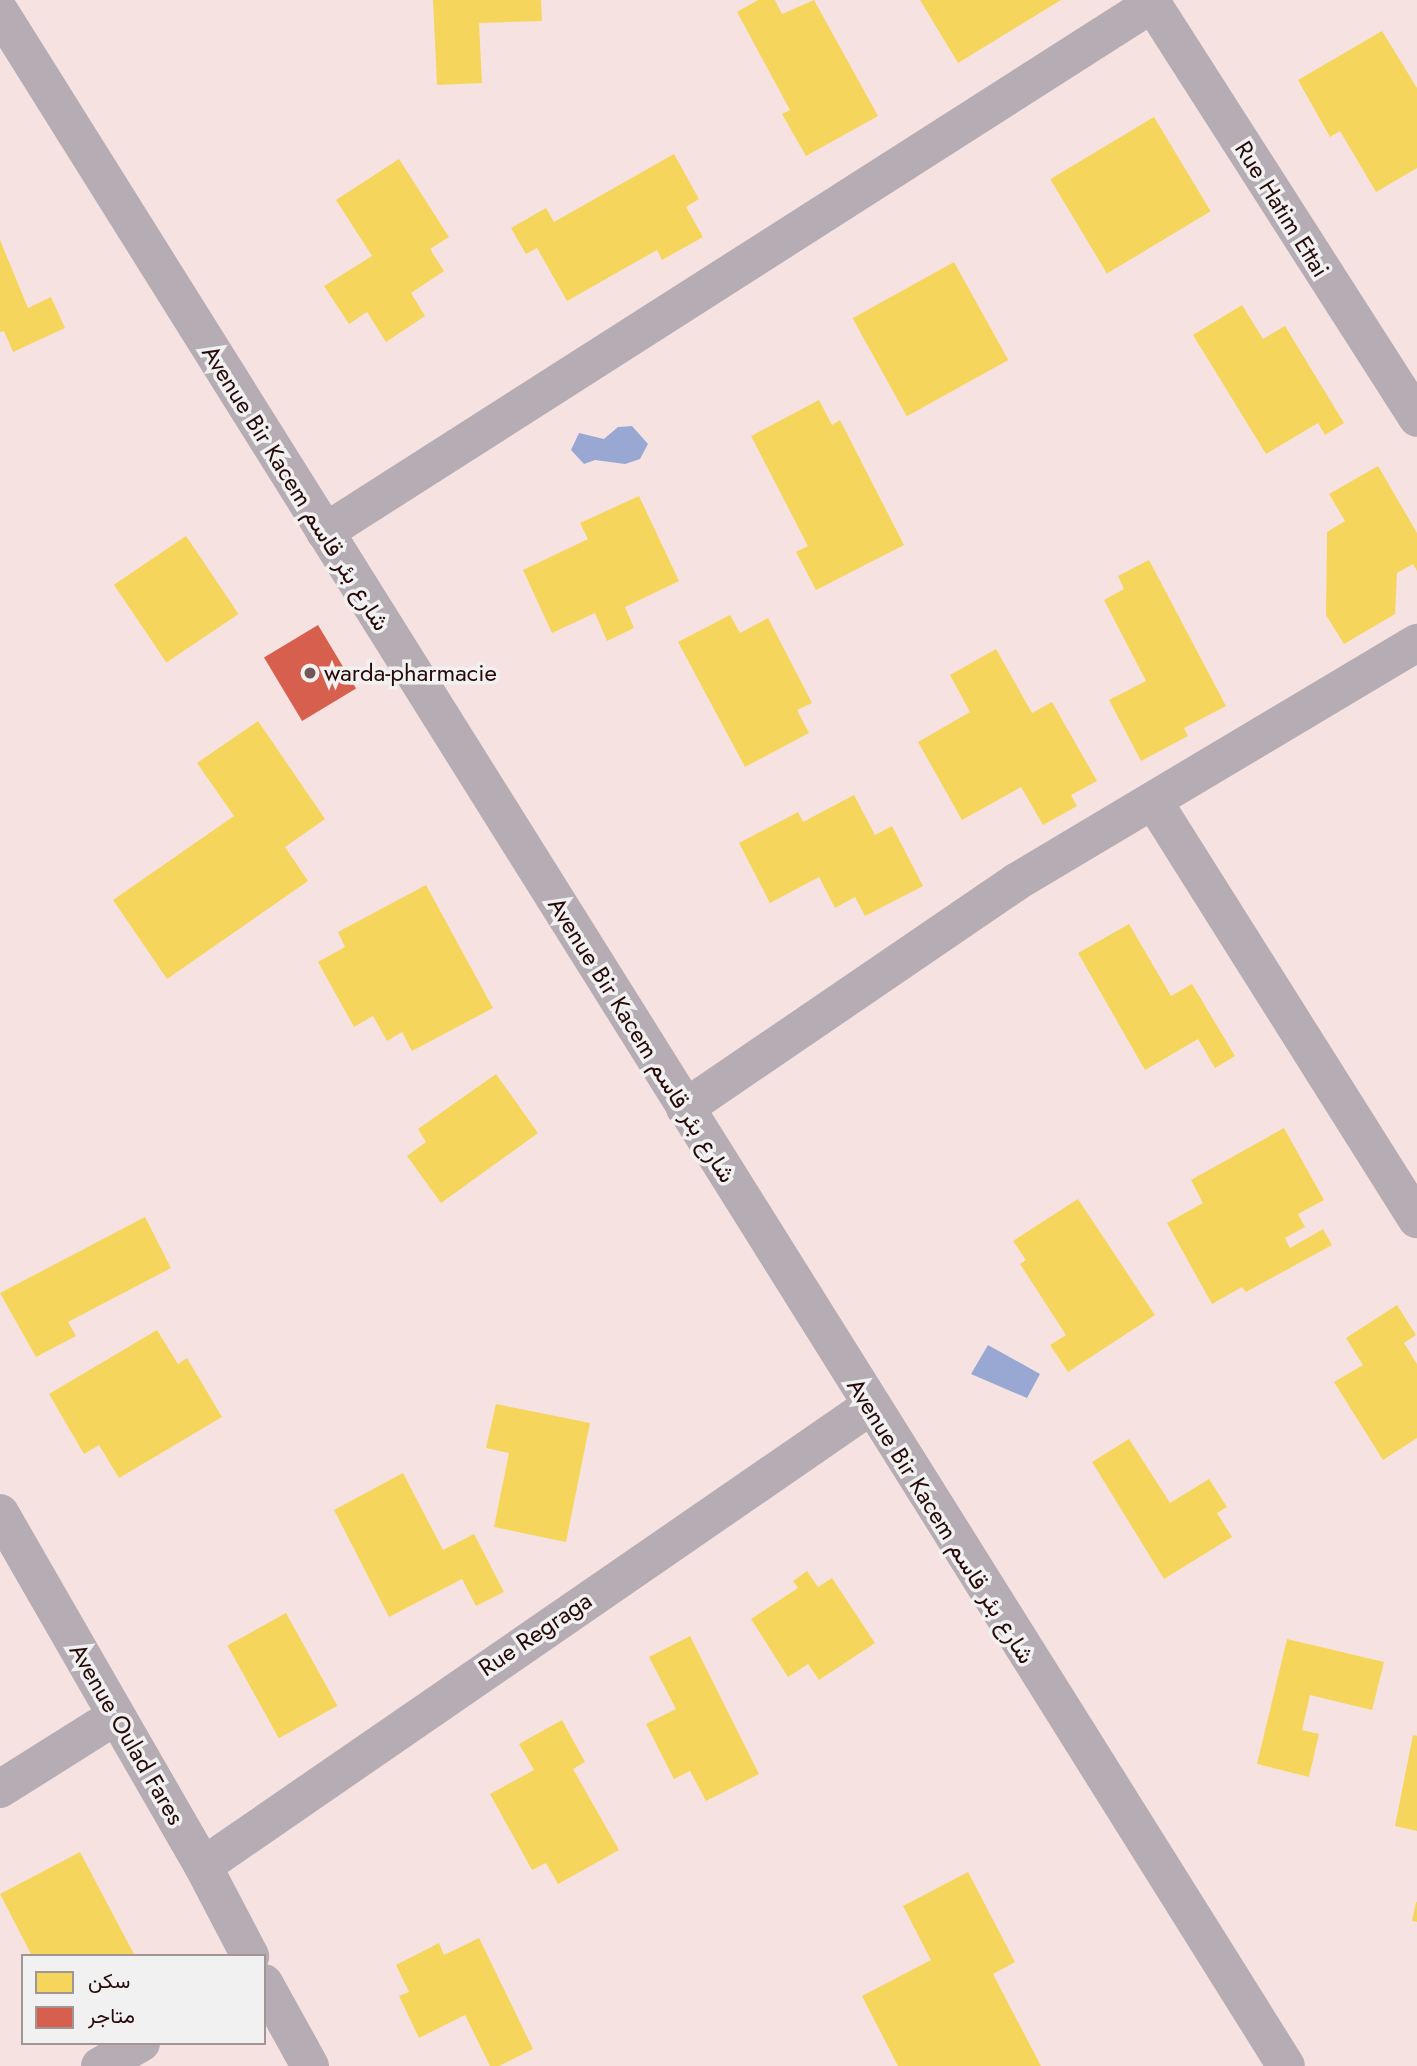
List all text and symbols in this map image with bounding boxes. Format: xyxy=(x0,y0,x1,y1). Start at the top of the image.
street label: Rue Hatim Ettai xyxy=(1229,136,1335,282)
street label: Avenue Bir Kacem شارع بئر قاسم xyxy=(196,340,396,636)
place label: warda-pharmacie xyxy=(324,659,497,687)
marker: warda-pharmacie xyxy=(302,665,318,681)
street label: Avenue Bir Kacem شارع بئر قاسم xyxy=(542,892,742,1188)
street label: Avenue Bir Kacem شارع بئر قاسم xyxy=(841,1373,1041,1669)
street label: Rue Regraga xyxy=(473,1586,597,1682)
street label: Avenue Oulad Fares xyxy=(63,1638,191,1830)
legend xyxy=(21,1954,266,2045)
text: سكن xyxy=(88,1966,130,1996)
text: متاجر xyxy=(88,2001,135,2031)

